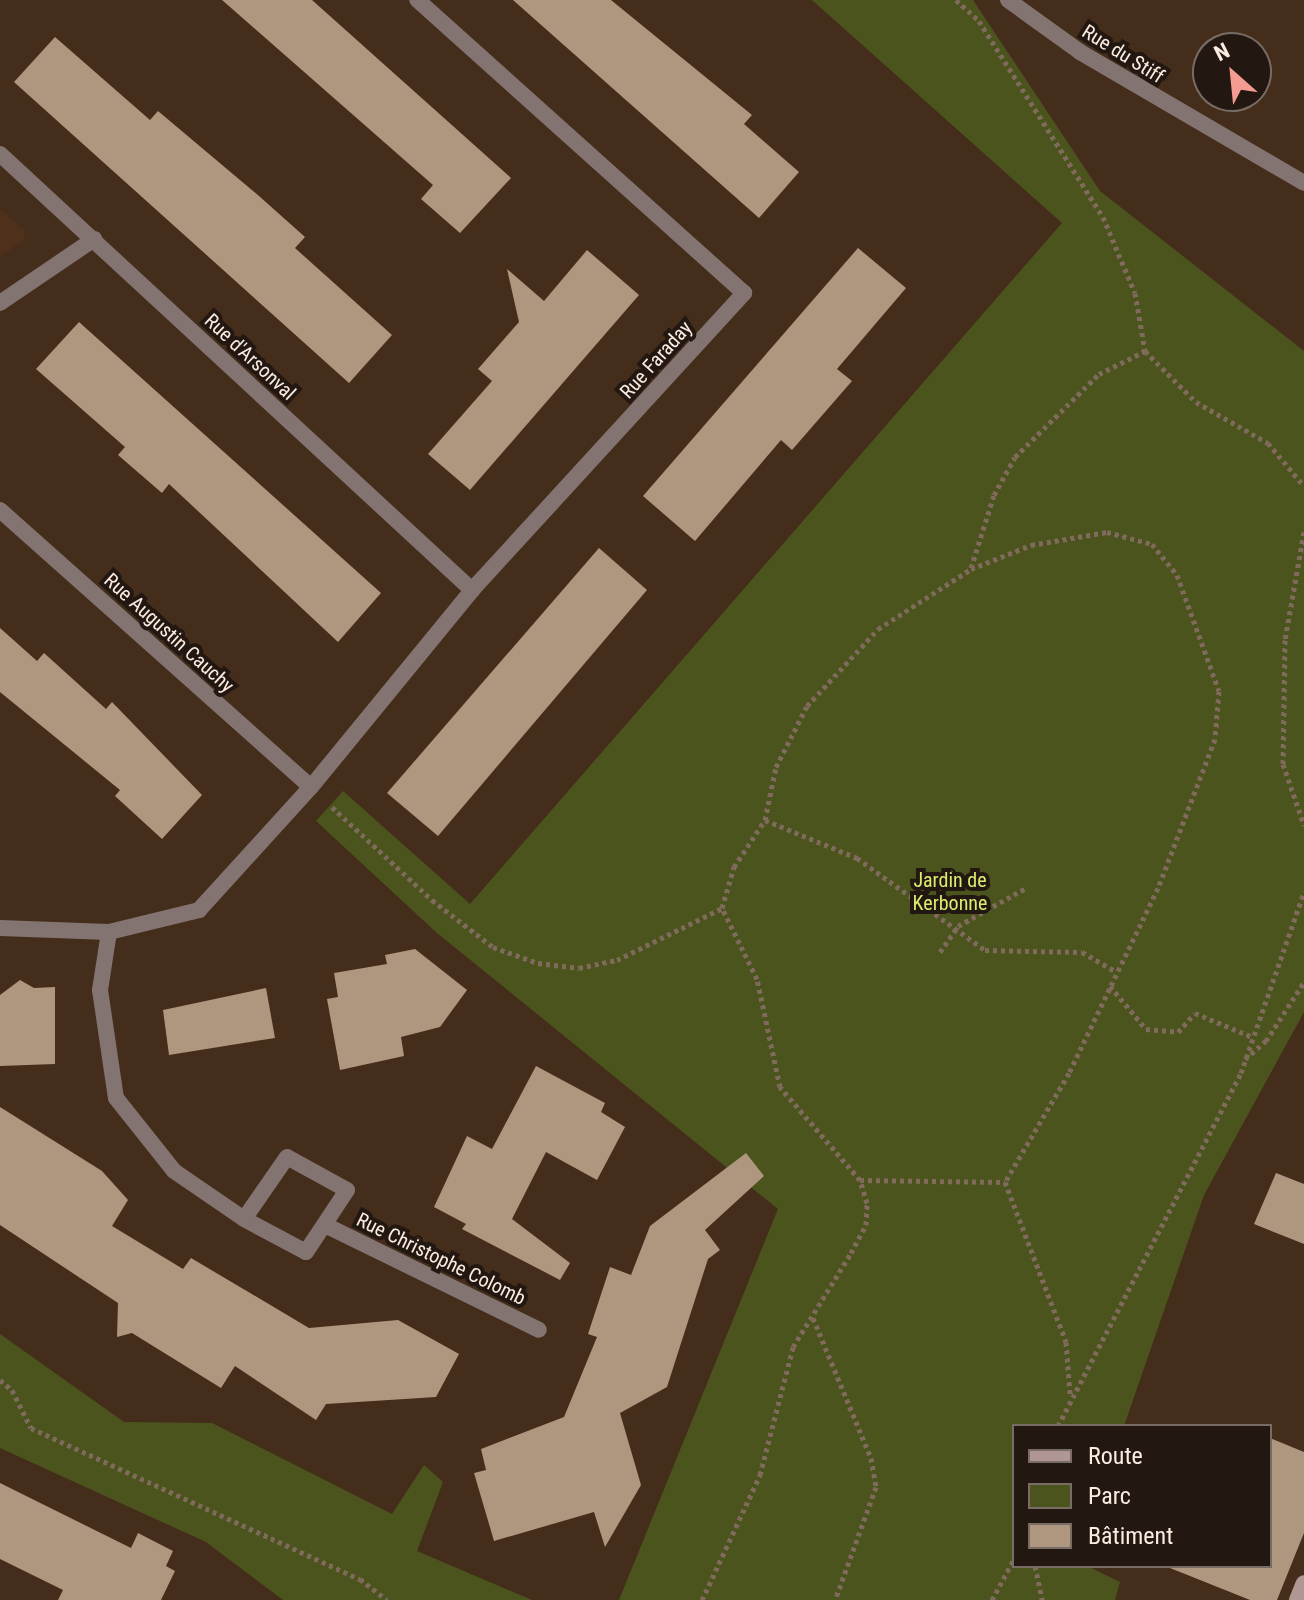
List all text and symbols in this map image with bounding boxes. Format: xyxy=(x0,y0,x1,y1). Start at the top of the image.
street label: Rue du Stiff xyxy=(1078,19,1168,89)
north arrow xyxy=(1192,32,1272,112)
text: N xyxy=(1210,38,1233,66)
street label: Rue d'Arsonval xyxy=(200,309,300,405)
street label: Rue Faraday xyxy=(615,316,697,404)
street label: Rue Augustin Cauchy xyxy=(99,568,239,698)
park label: Jardin de Kerbonne xyxy=(913,868,987,915)
street label: Rue Christophe Colomb xyxy=(353,1208,529,1310)
legend xyxy=(1012,1424,1272,1568)
text: Route xyxy=(1088,1442,1143,1470)
text: Parc xyxy=(1088,1482,1131,1510)
text: Bâtiment xyxy=(1088,1522,1173,1550)

